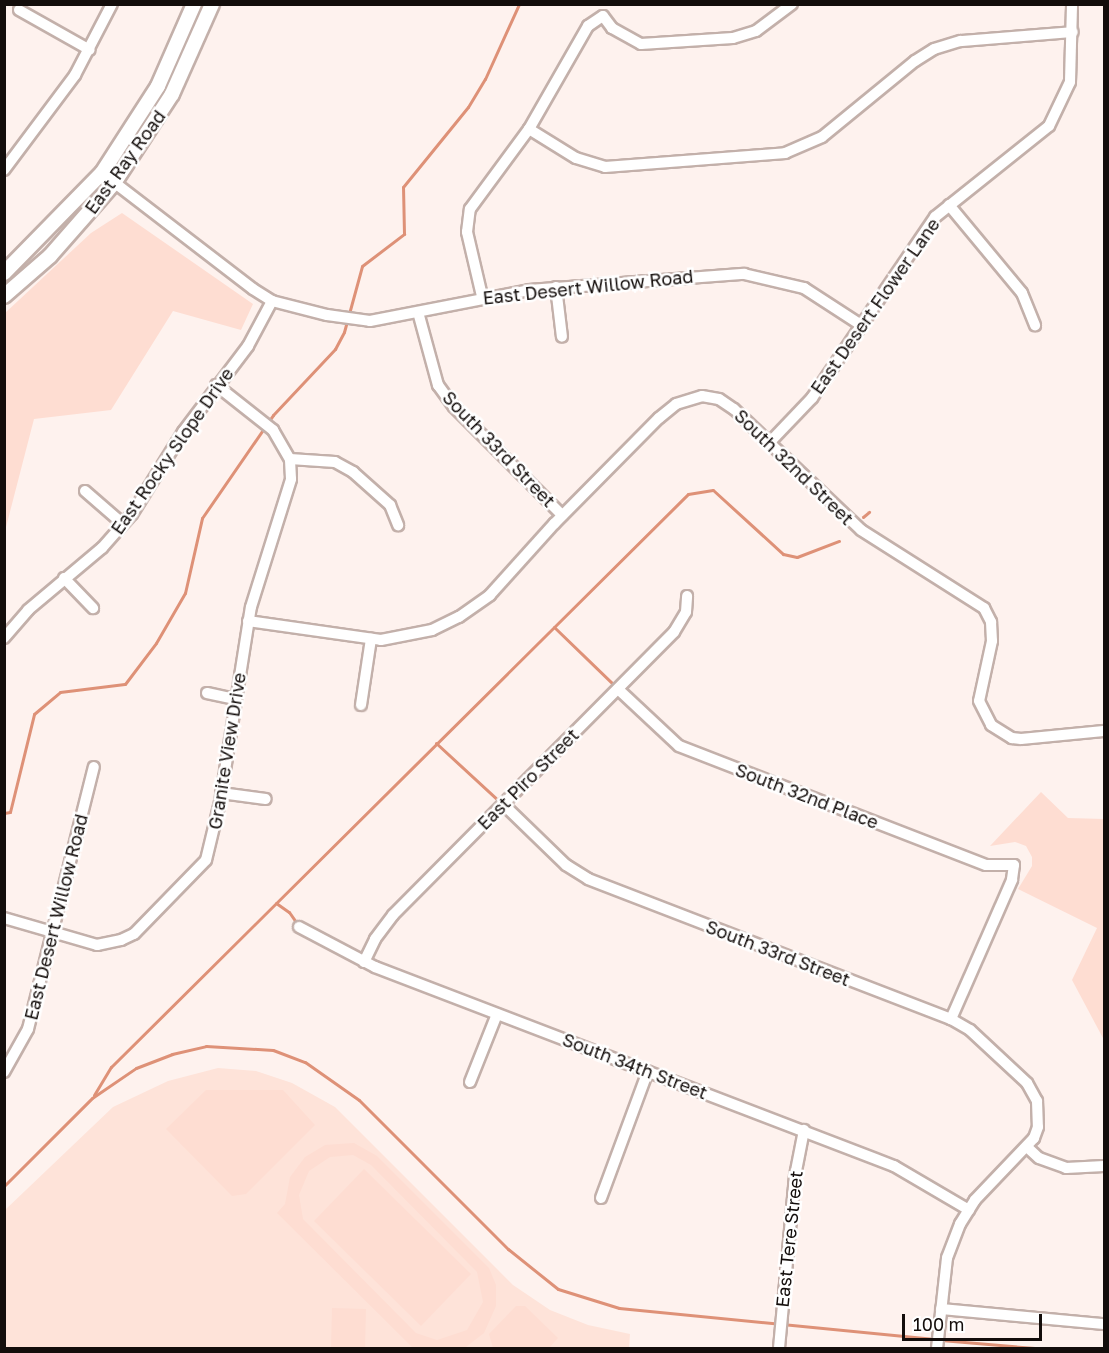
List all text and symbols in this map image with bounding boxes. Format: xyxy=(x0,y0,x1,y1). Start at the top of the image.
street label: East Ray Road xyxy=(80,106,170,218)
street label: East Desert Flower Lane xyxy=(806,214,944,398)
street label: East Desert Willow Road xyxy=(482,265,694,309)
street label: East Rocky Slope Drive xyxy=(106,364,238,538)
street label: South 33rd Street xyxy=(438,387,560,511)
street label: South 32nd Street xyxy=(730,405,858,529)
street label: Granite View Drive xyxy=(204,671,250,831)
street label: East Piro Street xyxy=(473,724,583,834)
street label: South 32nd Place xyxy=(732,759,882,833)
street label: East Desert Willow Road xyxy=(20,812,92,1022)
street label: South 33rd Street xyxy=(703,916,853,990)
street label: South 34th Street xyxy=(559,1028,711,1104)
street label: East Tere Street xyxy=(771,1170,807,1308)
scale bar xyxy=(905,1302,1044,1340)
text: 100 m xyxy=(913,1313,964,1335)

